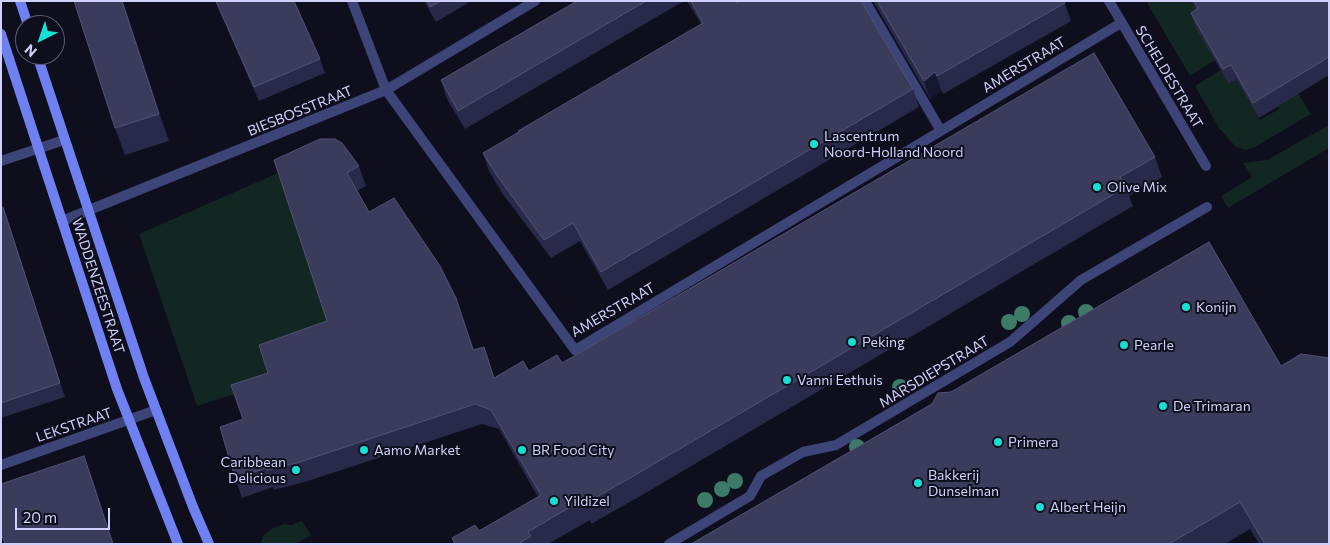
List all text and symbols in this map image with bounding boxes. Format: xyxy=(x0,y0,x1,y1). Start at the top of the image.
north arrow xyxy=(15,15,65,65)
street label: SCHELDESTRAAT xyxy=(1132,23,1206,131)
street label: AMERSTRAAT xyxy=(979,34,1069,96)
text: N xyxy=(21,41,40,61)
street label: BIESBOSSTRAAT xyxy=(245,82,355,140)
place label: Lascentrum Noord-Holland Noord xyxy=(824,128,963,160)
marker: Lascentrum Noord-Holland Noord xyxy=(808,138,820,150)
place label: Olive Mix xyxy=(1107,179,1167,195)
marker: Olive Mix xyxy=(1091,181,1103,193)
street label: WADDENZEESTRAAT xyxy=(68,216,128,356)
street label: AMERSTRAAT xyxy=(568,279,658,341)
place label: Konijn xyxy=(1196,299,1236,315)
marker: Konijn xyxy=(1180,301,1192,313)
street label: MARSDIEPSTRAAT xyxy=(876,332,992,412)
place label: Peking xyxy=(862,334,905,350)
marker: Peking xyxy=(846,336,858,348)
place label: Pearle xyxy=(1134,337,1174,353)
marker: Pearle xyxy=(1118,339,1130,351)
place label: Vanni Eethuis xyxy=(797,372,883,388)
marker: Vanni Eethuis xyxy=(781,374,793,386)
place label: De Trimaran xyxy=(1173,398,1251,414)
marker: De Trimaran xyxy=(1157,400,1169,412)
street label: LEKSTRAAT xyxy=(34,404,114,446)
place label: Primera xyxy=(1008,434,1058,450)
marker: Primera xyxy=(992,436,1004,448)
place label: Aamo Market xyxy=(374,442,461,458)
place label: BR Food City xyxy=(532,442,614,458)
marker: Aamo Market xyxy=(358,444,370,456)
marker: BR Food City xyxy=(516,444,528,456)
place label: Caribbean Delicious xyxy=(221,454,286,487)
marker: Caribbean Delicious xyxy=(290,464,302,476)
place label: Bakkerij Dunselman xyxy=(928,467,999,500)
marker: Bakkerij Dunselman xyxy=(912,477,924,489)
place label: Yildizel xyxy=(564,493,610,509)
marker: Yildizel xyxy=(548,495,560,507)
scale bar xyxy=(18,498,112,530)
place label: Albert Heijn xyxy=(1050,499,1126,515)
marker: Albert Heijn xyxy=(1034,501,1046,513)
text: 20 m xyxy=(23,508,57,526)

